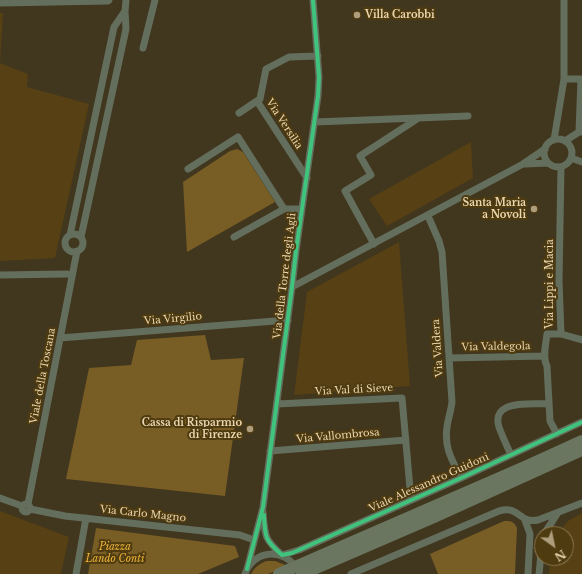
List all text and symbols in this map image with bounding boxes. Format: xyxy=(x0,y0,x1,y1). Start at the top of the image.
place label: Villa Carobbi xyxy=(365,9,435,21)
marker: Villa Carobbi xyxy=(352,10,362,20)
street label: Via Versilia xyxy=(263,97,305,151)
place label: Santa Maria a Novoli xyxy=(463,197,526,220)
marker: Santa Maria a Novoli xyxy=(529,204,539,214)
street label: Via della Torre degli Agli xyxy=(271,212,299,340)
street label: Via Lippi e Macia xyxy=(544,239,556,329)
street label: Via Virgilio xyxy=(144,310,202,328)
street label: Via Valdera xyxy=(430,319,446,377)
street label: Viale della Toscana xyxy=(28,327,58,425)
street label: Via Valdegola xyxy=(461,340,531,354)
street label: Via Val di Sieve xyxy=(315,382,393,398)
place label: Cassa di Risparmio di Firenze xyxy=(142,417,242,440)
marker: Cassa di Risparmio di Firenze xyxy=(245,424,255,434)
street label: Via Vallombrosa xyxy=(296,426,380,446)
street label: Viale Alessandro Guidoni xyxy=(367,451,491,515)
street label: Via Carlo Magno xyxy=(99,504,187,524)
north arrow xyxy=(534,526,574,566)
park label: Piazza Lando Conti xyxy=(86,541,144,564)
text: N xyxy=(552,547,568,564)

